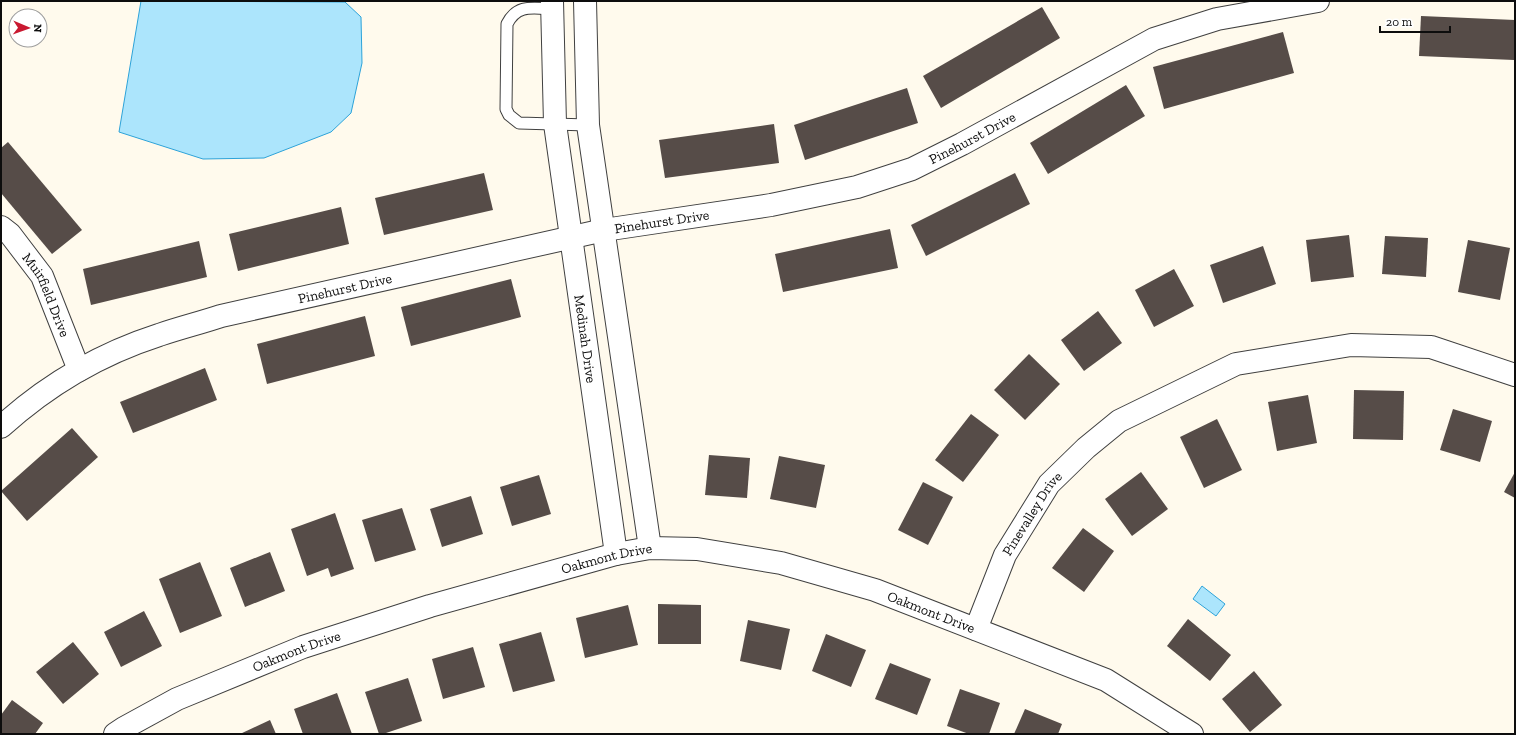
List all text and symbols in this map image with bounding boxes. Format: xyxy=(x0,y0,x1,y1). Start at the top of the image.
north arrow xyxy=(8,8,48,48)
scale bar xyxy=(1380,8,1450,34)
text: 20 m xyxy=(1386,15,1413,29)
text: N xyxy=(31,24,44,33)
street label: Pinehurst Drive xyxy=(926,108,1019,168)
street label: Pinehurst Drive xyxy=(613,206,711,237)
street label: Muirfield Drive xyxy=(18,250,73,340)
street label: Pinehurst Drive xyxy=(296,270,394,307)
street label: Medinah Drive xyxy=(570,294,600,384)
street label: Pinevalley Drive xyxy=(999,468,1066,559)
street label: Oakmont Drive xyxy=(559,540,654,578)
street label: Oakmont Drive xyxy=(885,588,978,637)
street label: Oakmont Drive xyxy=(250,627,343,676)

